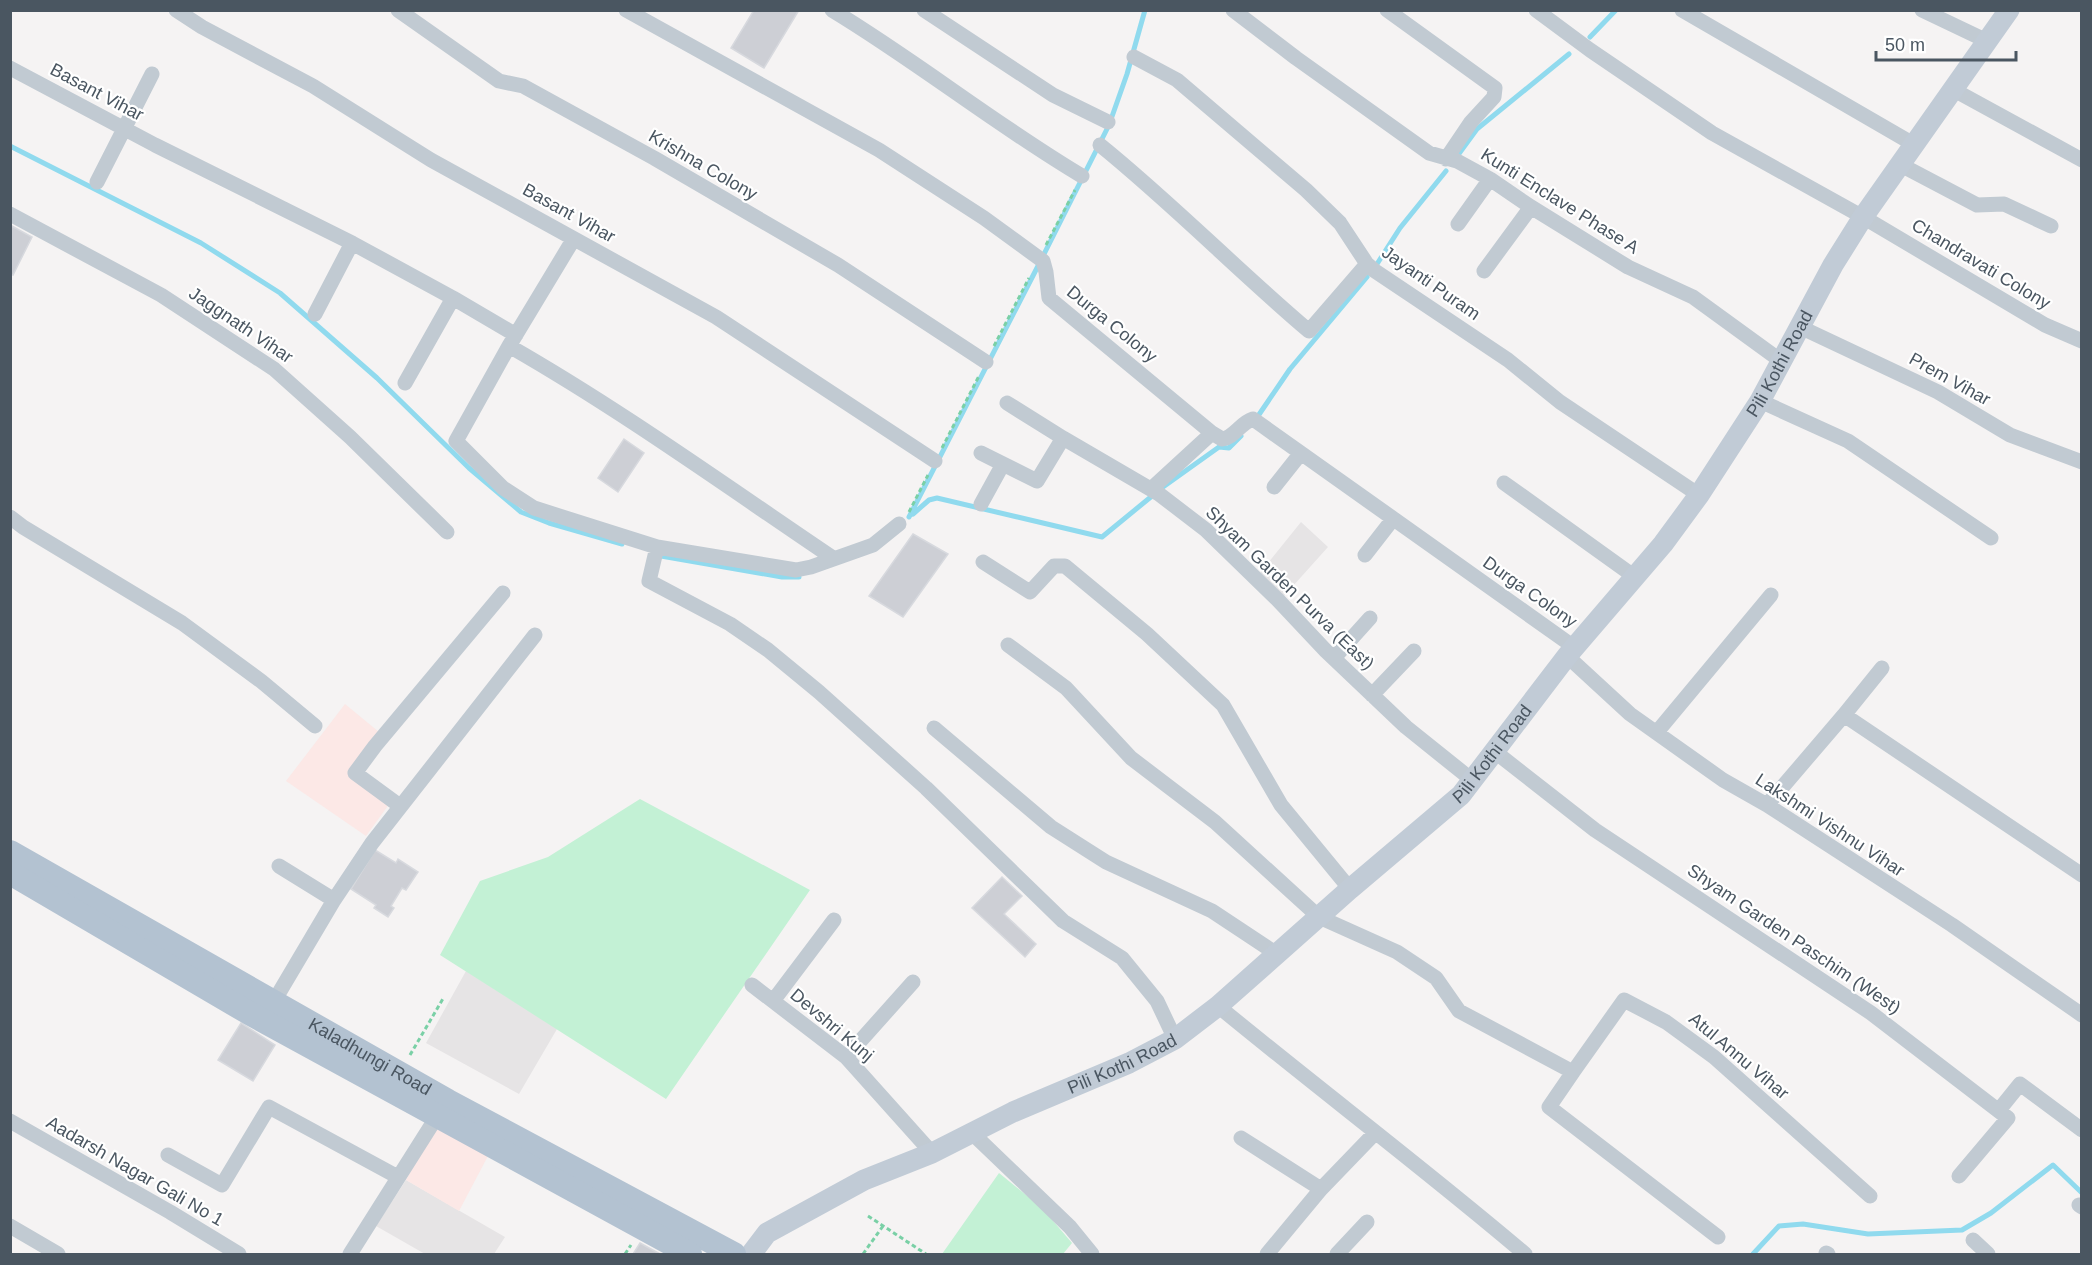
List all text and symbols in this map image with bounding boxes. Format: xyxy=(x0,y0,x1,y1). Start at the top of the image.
scale bar xyxy=(1876,24,2016,62)
text: 50 m xyxy=(1885,35,1925,55)
street label: Basant Vihar xyxy=(47,59,147,125)
street label: Krishna Colony xyxy=(645,126,761,204)
street label: Kunti Enclave Phase A xyxy=(1477,144,1643,258)
street label: Basant Vihar xyxy=(519,179,619,247)
street label: Chandravati Colony xyxy=(1908,215,2054,313)
street label: Jayanti Puram xyxy=(1378,242,1484,324)
street label: Durga Colony xyxy=(1063,282,1161,366)
street label: Jaggnath Vihar xyxy=(185,283,297,367)
street label: Pili Kothi Road xyxy=(1742,307,1817,421)
street label: Prem Vihar xyxy=(1906,349,1994,409)
street label: Shyam Garden Purva (East) xyxy=(1202,502,1378,674)
street label: Durga Colony xyxy=(1479,552,1581,632)
street label: Pili Kothi Road xyxy=(1449,701,1536,808)
street label: Lakshmi Vishnu Vihar xyxy=(1752,769,1908,881)
street label: Shyam Garden Paschim (West) xyxy=(1684,860,1904,1018)
street label: Devshri Kunj xyxy=(786,985,878,1065)
street label: Atul Annu Vihar xyxy=(1685,1009,1793,1103)
street label: Kaladhungi Road xyxy=(305,1014,435,1099)
street label: Pili Kothi Road xyxy=(1064,1030,1180,1098)
street label: Aadarsh Nagar Gali No 1 xyxy=(43,1112,227,1230)

